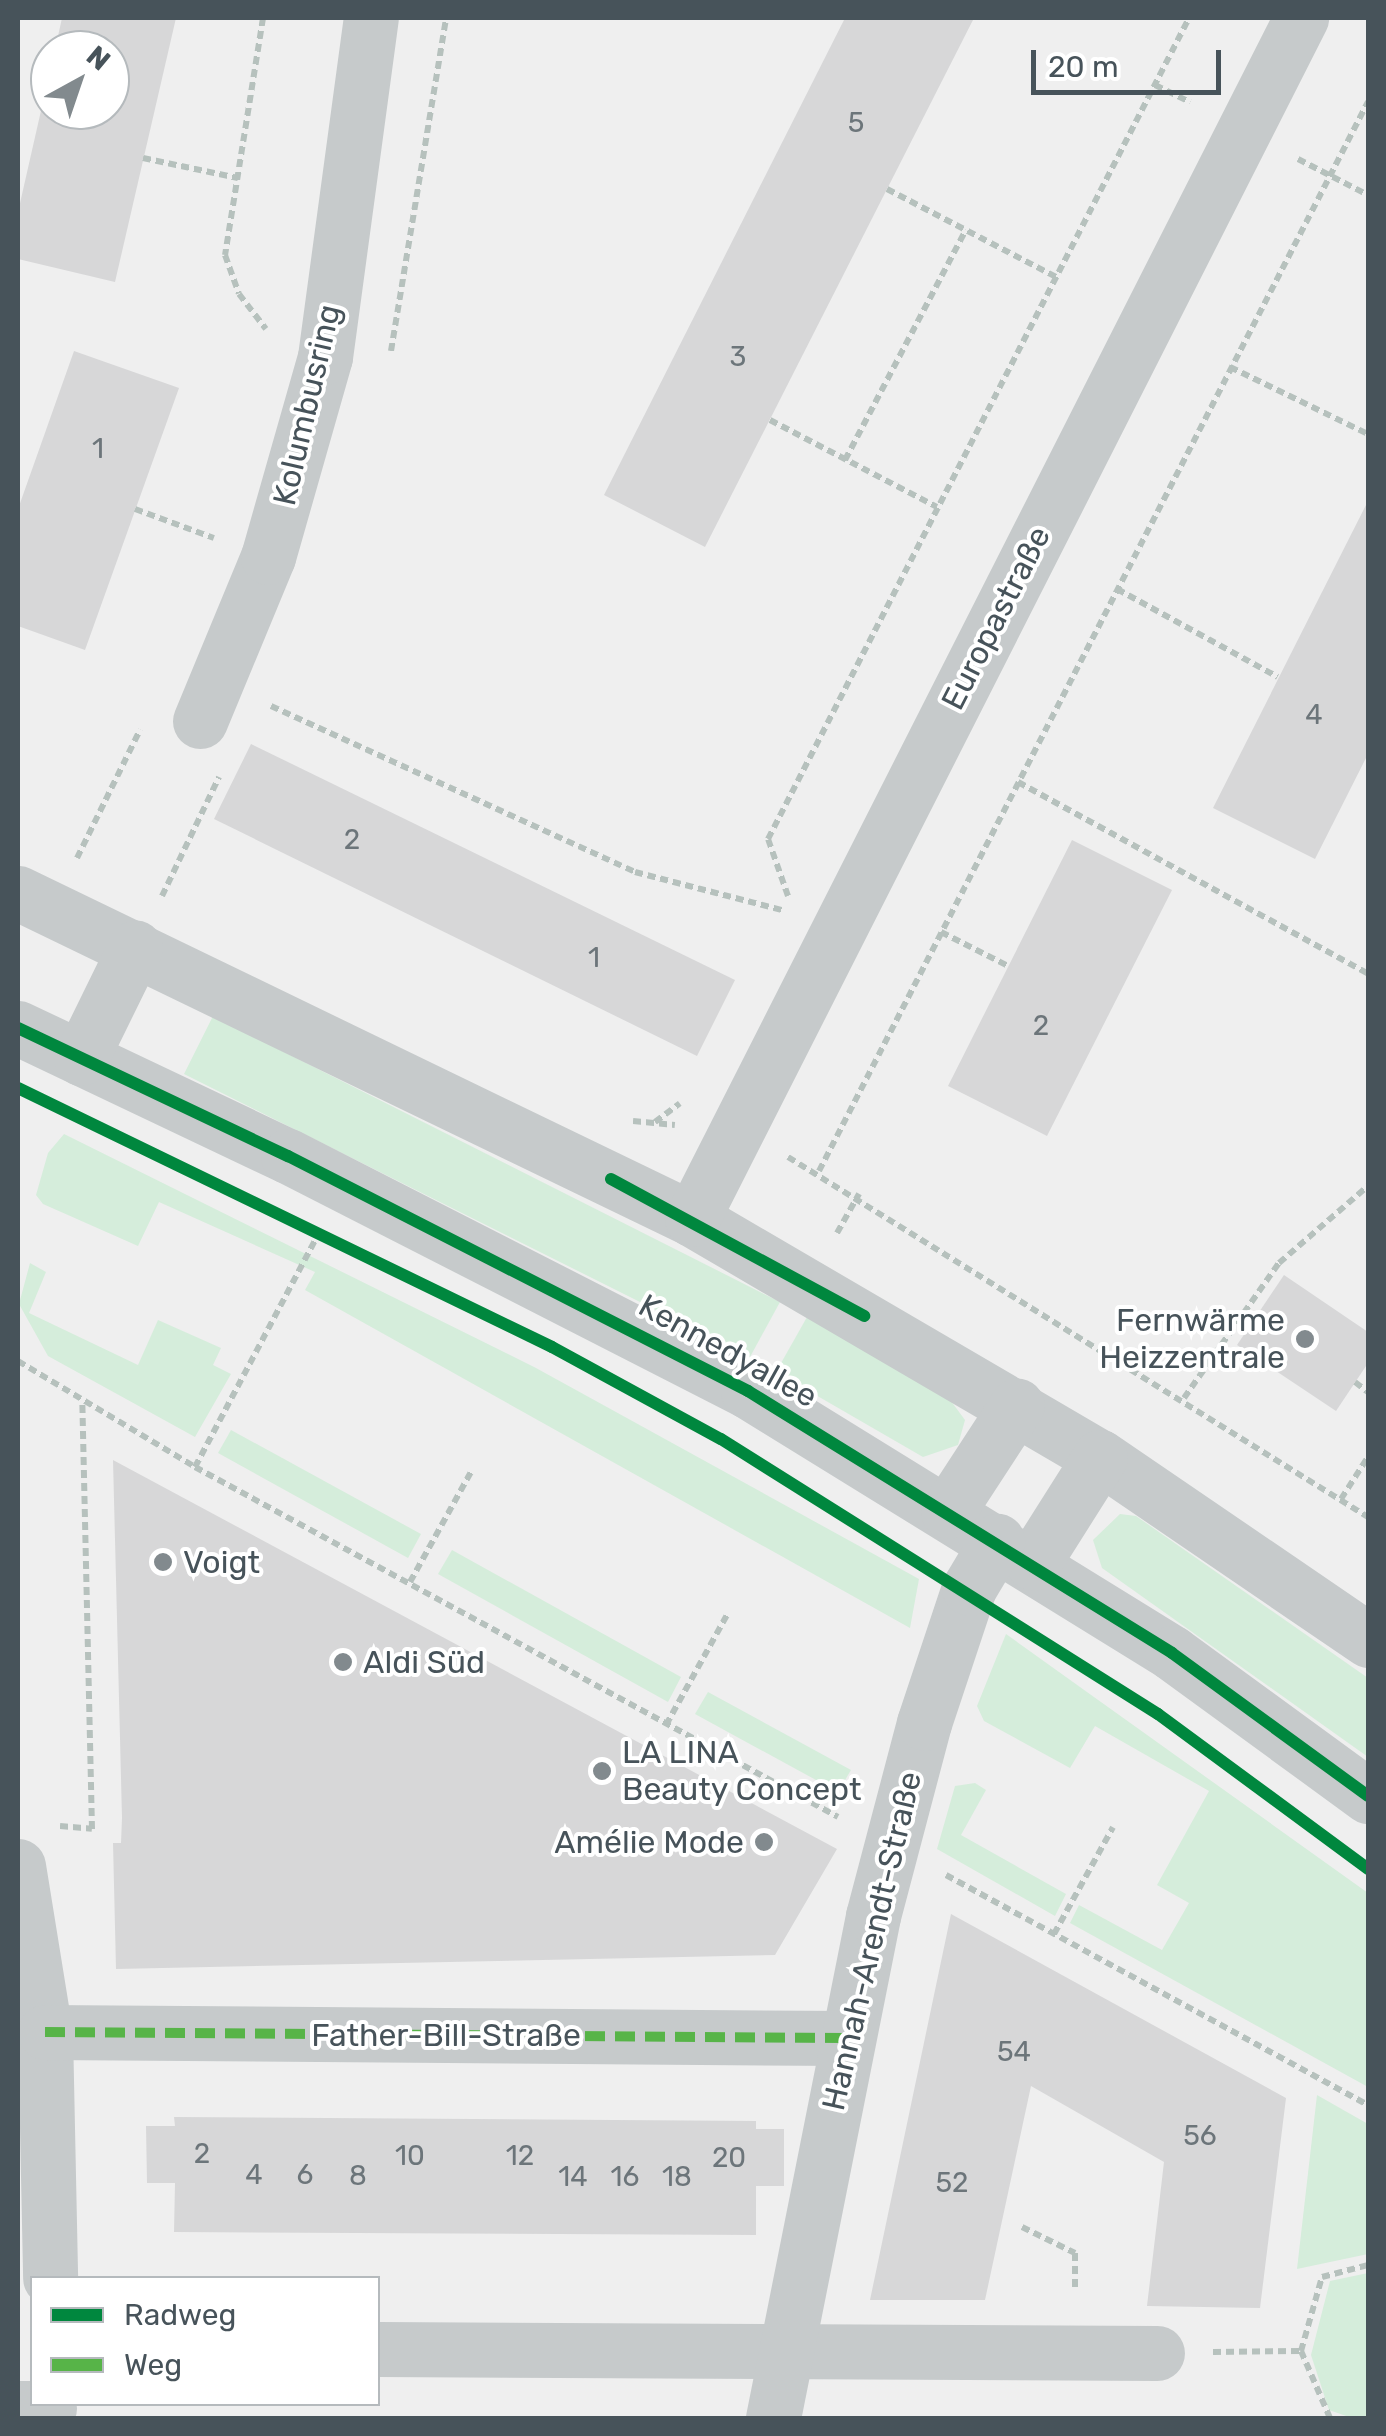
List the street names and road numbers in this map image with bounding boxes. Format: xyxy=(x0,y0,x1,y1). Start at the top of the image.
street label: Kolumbusring xyxy=(265,301,349,509)
street label: Europastraße xyxy=(933,520,1059,716)
street label: Kennedyallee xyxy=(632,1286,824,1416)
street label: Hannah-Arendt-Straße xyxy=(814,1768,930,2114)
street label: Father-Bill-Straße xyxy=(311,2016,581,2054)

